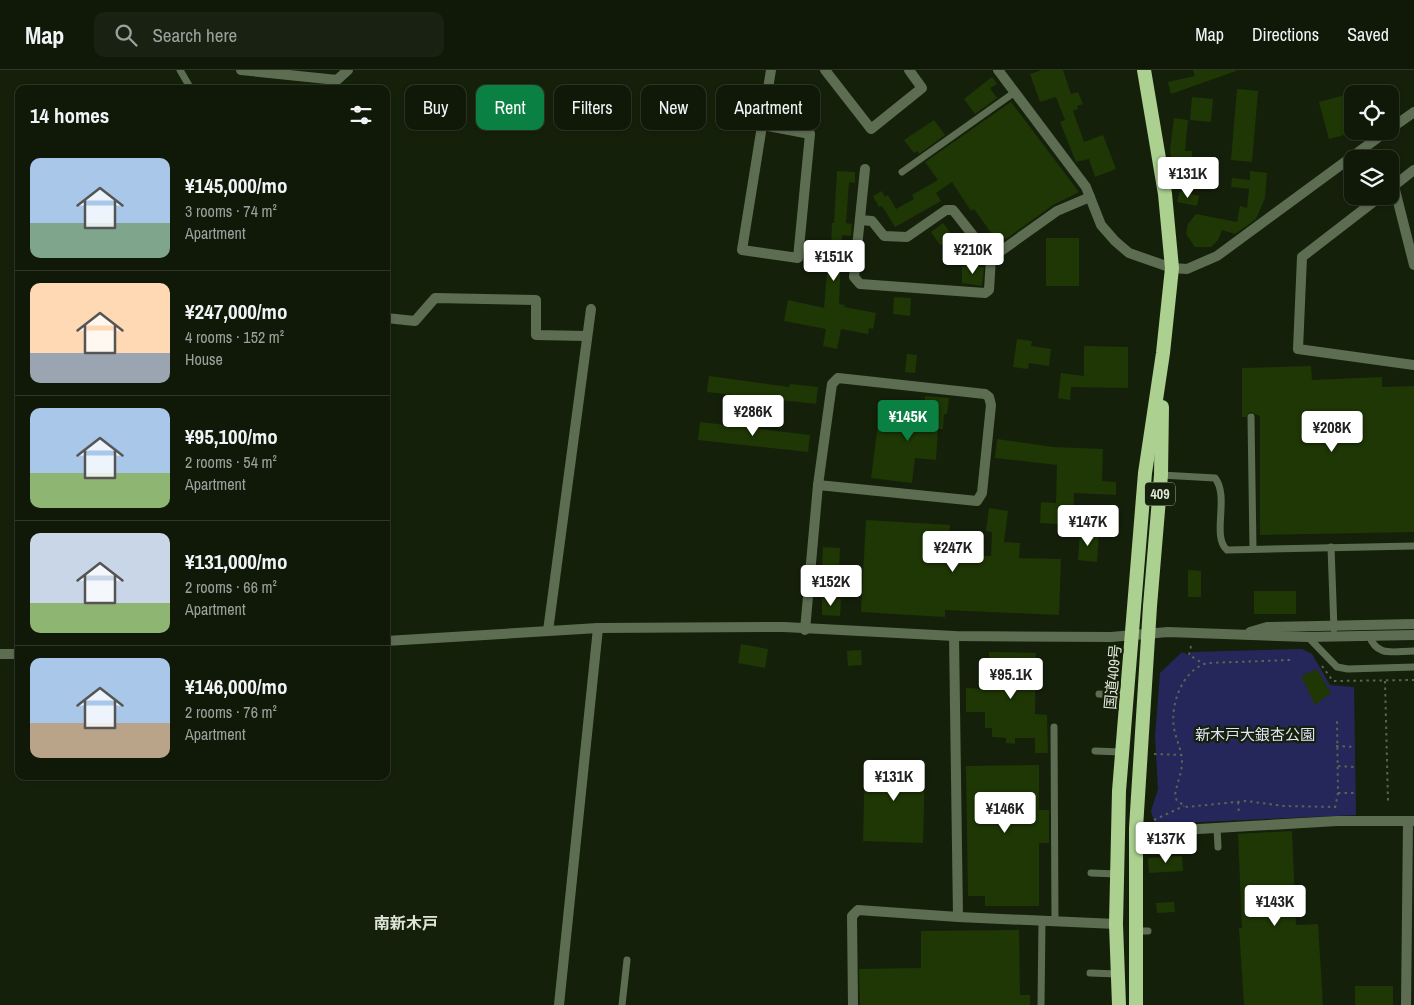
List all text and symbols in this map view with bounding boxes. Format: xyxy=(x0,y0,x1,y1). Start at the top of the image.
search box xyxy=(94,12,444,57)
text: Map xyxy=(25,19,64,51)
icon: search xyxy=(112,21,140,49)
text: Search here xyxy=(152,22,237,48)
text: Map xyxy=(1195,22,1224,47)
text: Directions xyxy=(1252,22,1319,47)
text: Saved xyxy=(1347,22,1389,47)
chip: Buy xyxy=(405,85,466,130)
chip: Rent xyxy=(476,85,544,130)
chip: Filters xyxy=(554,85,631,130)
chip: New xyxy=(641,85,706,130)
chip: Apartment xyxy=(716,85,820,130)
map controls xyxy=(1344,85,1399,205)
button: locate xyxy=(1344,85,1399,140)
text: 14 homes xyxy=(30,101,109,130)
icon: filters xyxy=(347,101,375,129)
button: layers xyxy=(1344,150,1399,205)
pin: ¥131K xyxy=(1153,156,1223,199)
text: ¥131K xyxy=(1169,162,1207,184)
text: ¥145,000/mo xyxy=(185,171,287,200)
icon: home xyxy=(70,178,130,238)
text: 3 rooms · 74 m² xyxy=(185,200,277,222)
text: Apartment xyxy=(185,222,246,244)
pin: ¥210K xyxy=(938,232,1008,275)
text: ¥210K xyxy=(954,238,992,260)
pin: ¥151K xyxy=(799,240,869,282)
text: ¥151K xyxy=(815,245,853,267)
text: ¥247,000/mo xyxy=(185,297,287,326)
icon: home xyxy=(70,303,130,363)
text: 4 rooms · 152 m² xyxy=(185,326,284,348)
text: House xyxy=(185,348,223,370)
pin: ¥286K xyxy=(718,394,788,437)
text: ¥286K xyxy=(734,400,772,422)
pin: ¥145K xyxy=(873,400,943,442)
text: ¥145K xyxy=(889,405,927,427)
pin: ¥208K xyxy=(1297,410,1367,453)
text: ¥208K xyxy=(1313,416,1351,438)
text: ¥95,100/mo xyxy=(185,422,278,451)
icon: home xyxy=(70,428,130,488)
text: 2 rooms · 54 m² xyxy=(185,451,277,473)
text: Apartment xyxy=(185,473,246,495)
road number: 409 xyxy=(1145,482,1175,506)
pin: ¥147K xyxy=(1053,504,1123,547)
text: ¥147K xyxy=(1069,510,1107,532)
pin: ¥247K xyxy=(918,530,988,573)
text: ¥247K xyxy=(934,536,972,558)
text: ¥131,000/mo xyxy=(185,547,287,576)
icon: home xyxy=(70,553,130,613)
pin: ¥152K xyxy=(796,564,866,607)
text: ¥152K xyxy=(812,570,850,592)
text: 2 rooms · 66 m² xyxy=(185,576,277,598)
text: Apartment xyxy=(185,598,246,620)
street label: 国道409号 xyxy=(1099,643,1126,711)
pin: ¥95.1K xyxy=(970,658,1052,700)
text: ¥95.1K xyxy=(990,663,1032,685)
text: ¥146,000/mo xyxy=(185,672,287,701)
icon: home xyxy=(70,678,130,738)
text: 2 rooms · 76 m² xyxy=(185,701,277,723)
text: Apartment xyxy=(185,723,246,745)
park label: 新木戸大銀杏公園 xyxy=(1195,724,1315,745)
pin: ¥131K xyxy=(859,760,929,802)
text: ¥131K xyxy=(875,765,913,787)
pin: ¥146K xyxy=(970,792,1040,834)
text: ¥146K xyxy=(986,797,1024,819)
pin: ¥137K xyxy=(1131,822,1201,864)
text: ¥137K xyxy=(1147,827,1185,849)
pin: ¥143K xyxy=(1240,884,1310,927)
text: ¥143K xyxy=(1256,890,1294,912)
district label: 南新木戸 xyxy=(374,912,438,934)

